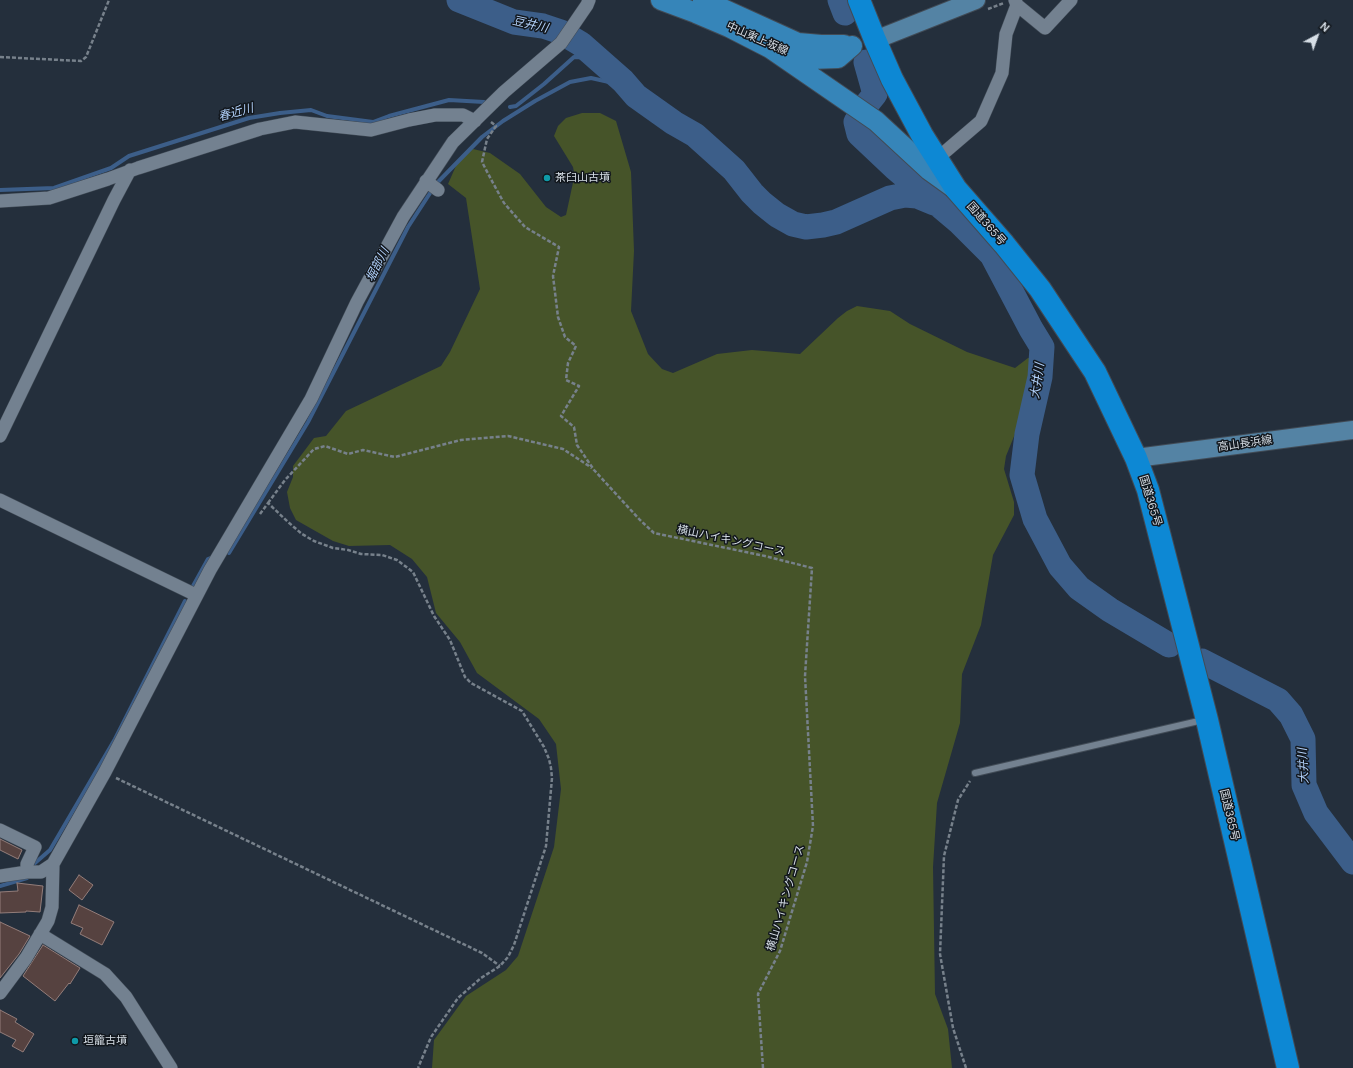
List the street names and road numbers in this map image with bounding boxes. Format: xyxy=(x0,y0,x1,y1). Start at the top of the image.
street label: 中山東上坂線 xyxy=(724,20,790,58)
street label: 国道365号 xyxy=(964,200,1008,248)
street label: 高山長浜線 xyxy=(1217,434,1273,454)
street label: 国道365号 xyxy=(1136,474,1164,528)
street label: 横山ハイキングコース xyxy=(676,523,786,559)
street label: 国道365号 xyxy=(1217,788,1241,842)
street label: 横山ハイキングコース xyxy=(764,843,808,953)

